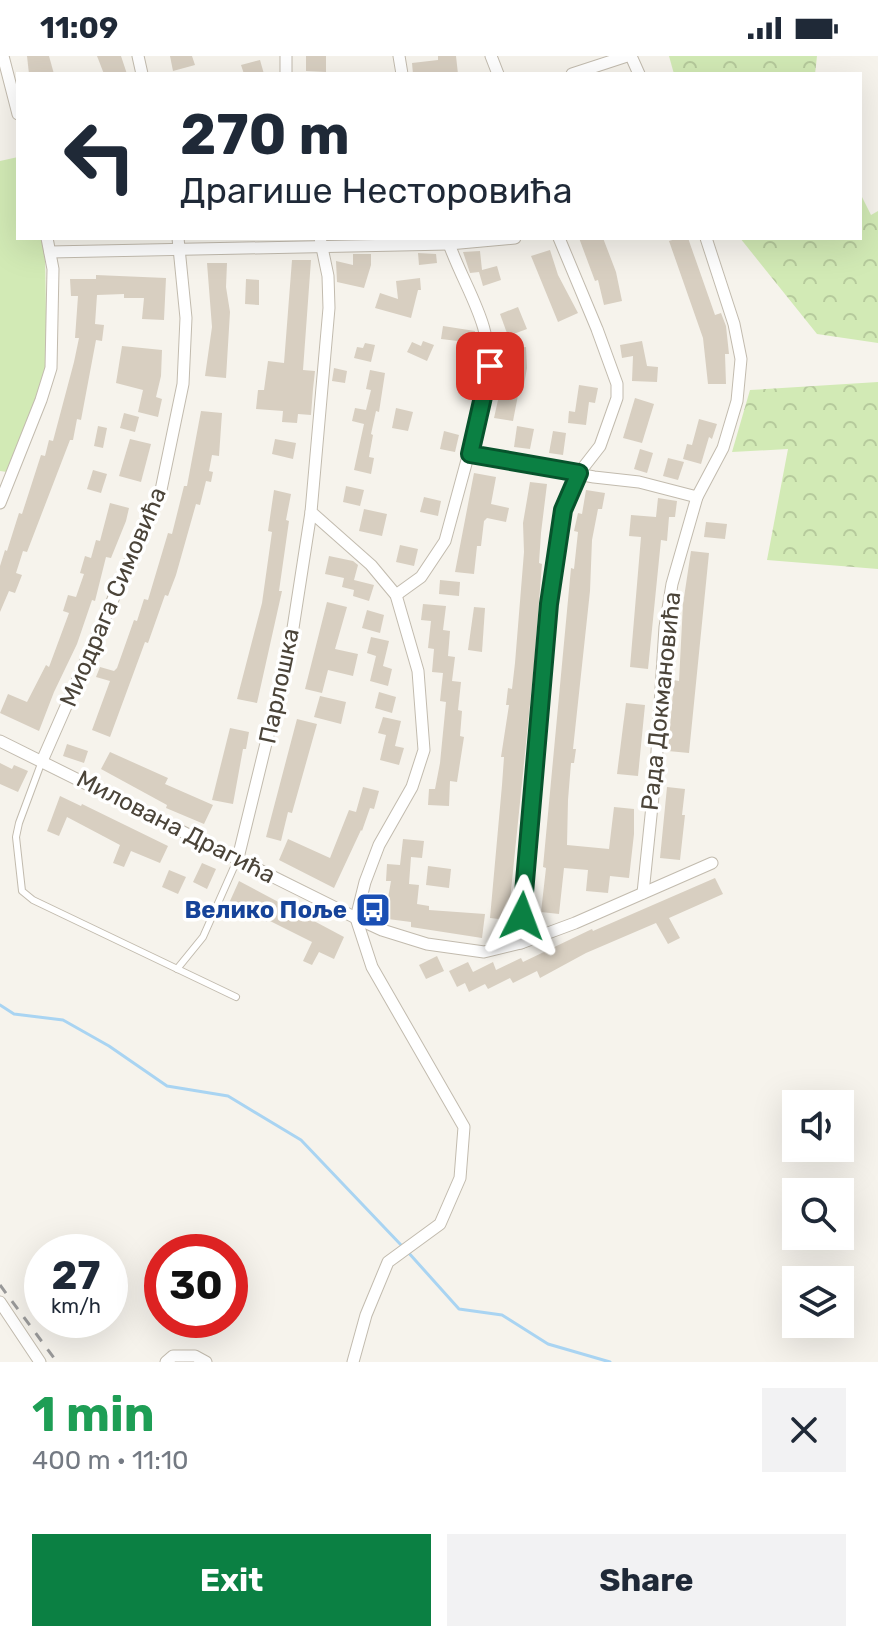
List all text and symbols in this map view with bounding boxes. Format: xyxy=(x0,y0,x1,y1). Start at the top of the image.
text: 11:09 xyxy=(40,10,118,46)
text: 270 m xyxy=(180,102,350,168)
icon: left xyxy=(48,104,152,208)
text: Драгише Несторовића xyxy=(180,169,573,212)
pin xyxy=(456,332,524,400)
icon: arrive xyxy=(468,344,512,388)
street label: Миодрага Симовића xyxy=(54,483,172,711)
street label: Рада Докмановића xyxy=(636,590,686,812)
street label: Парлошка xyxy=(253,626,305,746)
street label: Милована Драгића xyxy=(72,765,280,889)
position arrow xyxy=(480,874,564,958)
bus stop icon: Велико Поље xyxy=(354,891,392,929)
place label: Велико Поље xyxy=(184,896,347,924)
map controls xyxy=(782,1090,854,1338)
button: sound xyxy=(782,1090,854,1162)
button: search xyxy=(782,1178,854,1250)
speed limit sign: 30 xyxy=(144,1234,248,1338)
text: 27 xyxy=(52,1252,100,1299)
button: layers xyxy=(782,1266,854,1338)
text: km/h xyxy=(51,1294,101,1318)
text: 1 min xyxy=(32,1386,155,1443)
button: close xyxy=(762,1388,846,1472)
text: 400 m · 11:10 xyxy=(32,1445,189,1476)
button: Exit xyxy=(32,1534,431,1626)
button: Share xyxy=(447,1534,846,1626)

